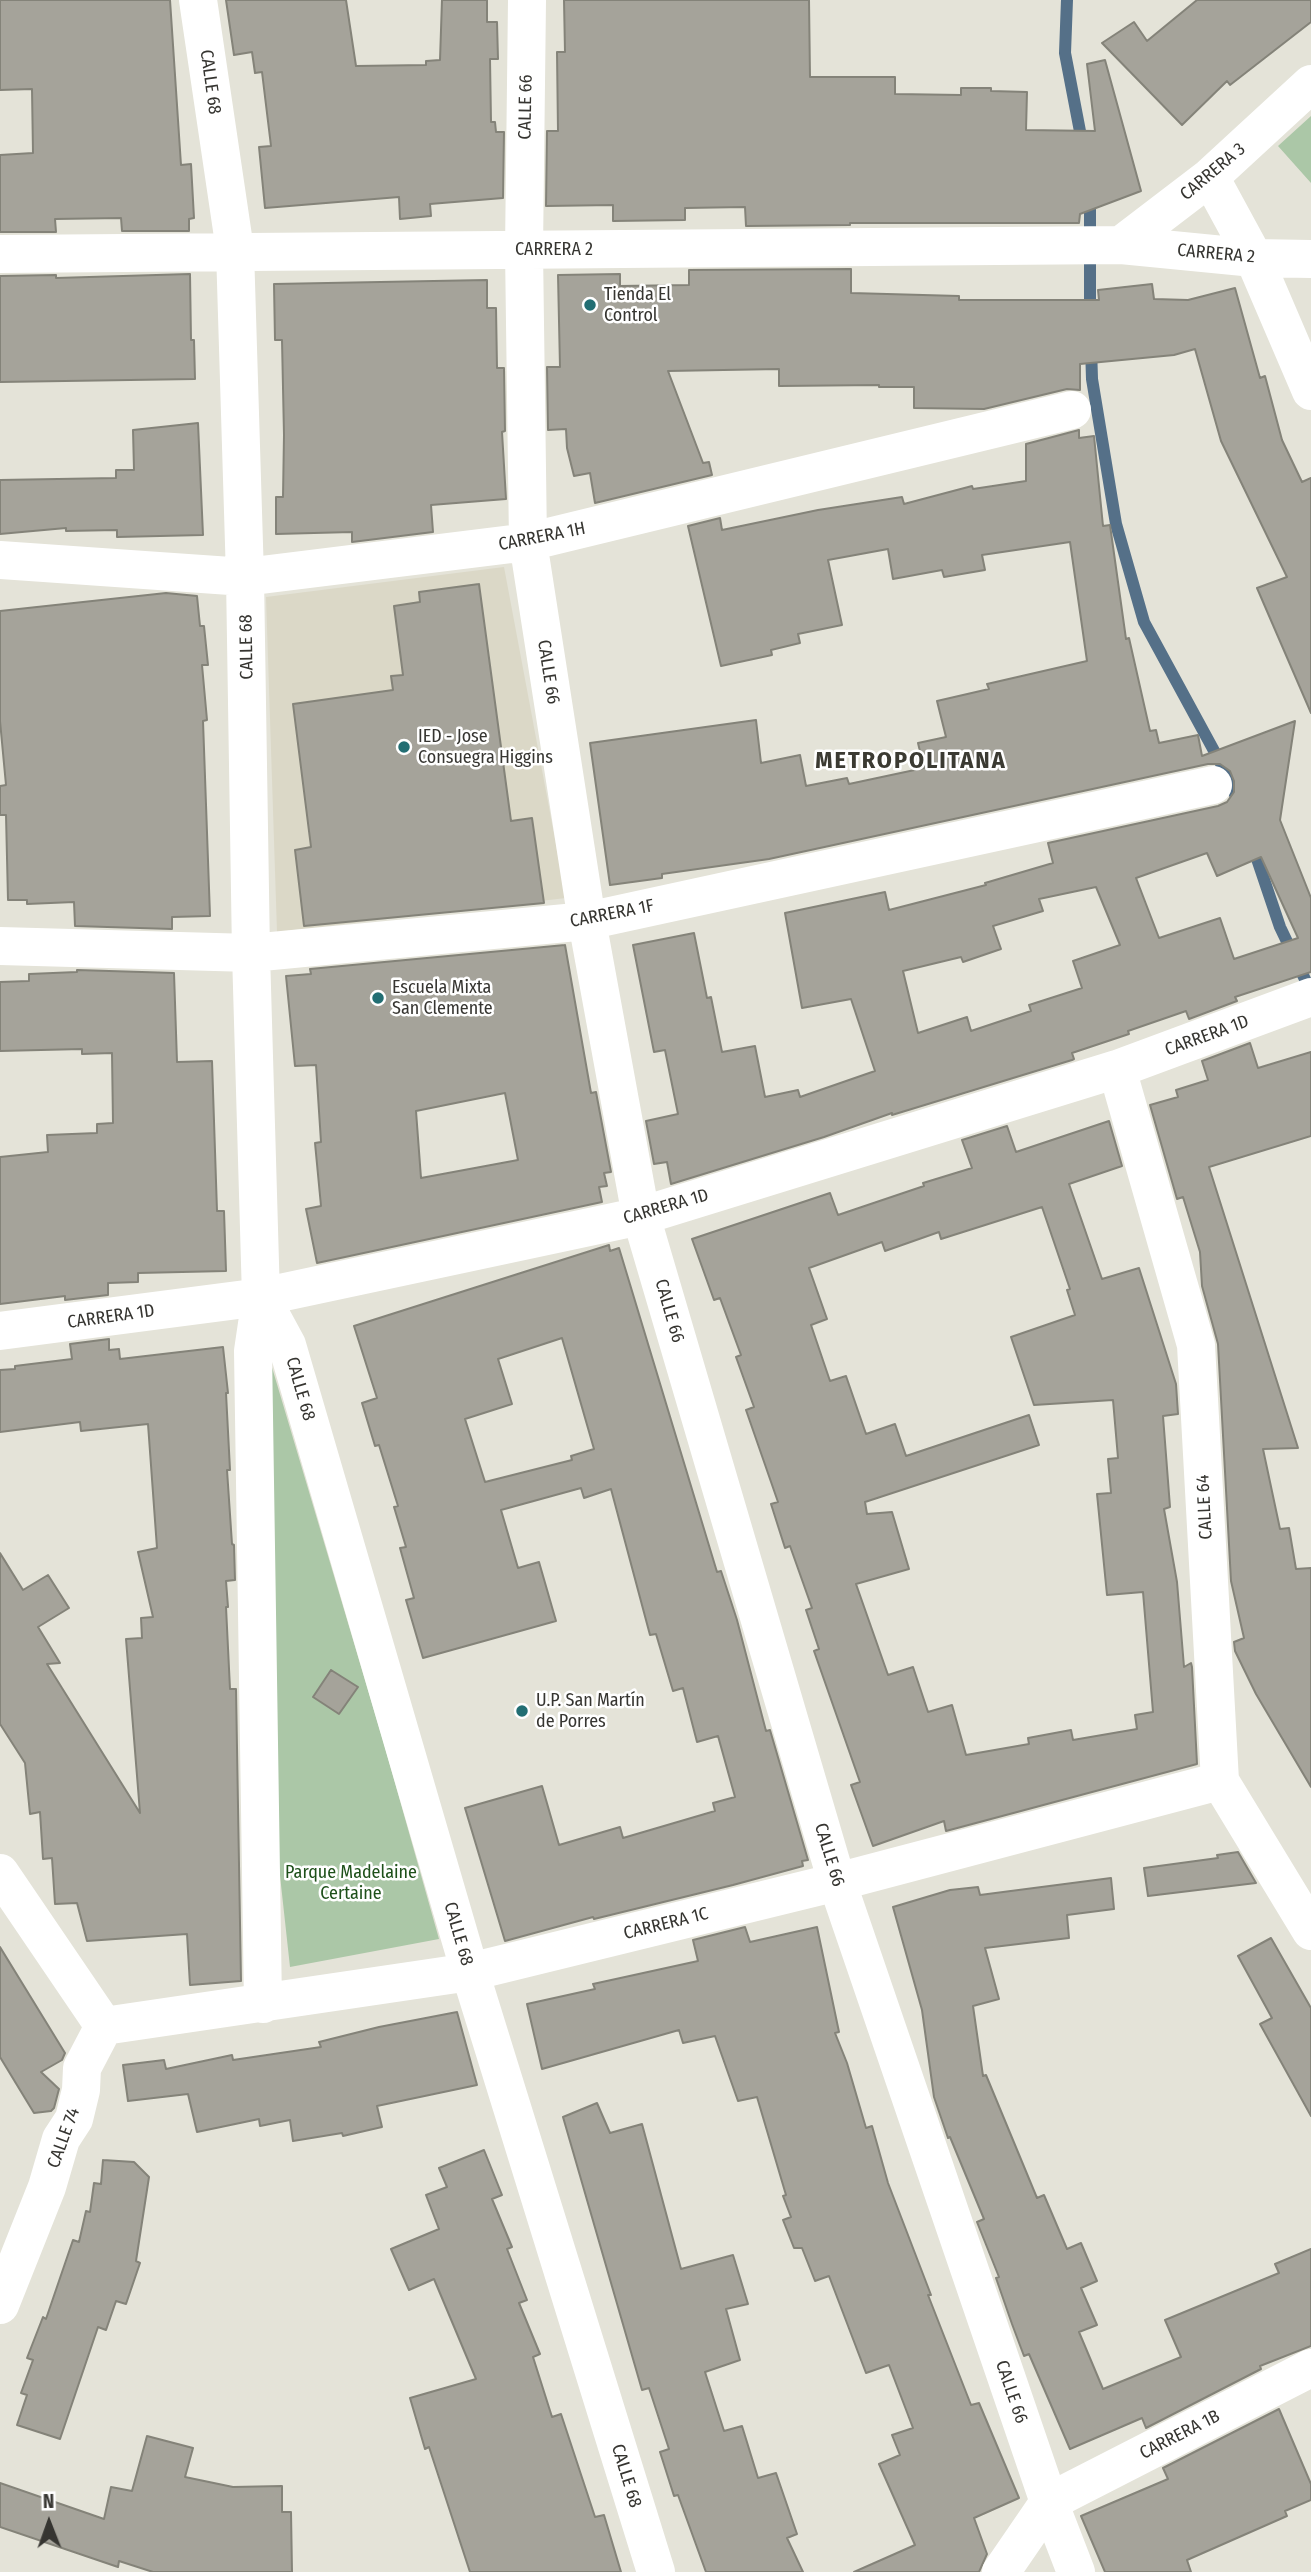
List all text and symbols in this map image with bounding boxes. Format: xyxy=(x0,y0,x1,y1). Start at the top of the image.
street label: CALLE 68 xyxy=(195,48,225,116)
street label: CALLE 66 xyxy=(515,74,537,140)
street label: CARRERA 3 xyxy=(1176,139,1250,205)
street label: CARRERA 2 xyxy=(515,239,593,261)
street label: CARRERA 2 xyxy=(1176,240,1256,268)
place label: Tienda El Control xyxy=(604,284,671,326)
marker: Tienda El Control xyxy=(582,297,598,313)
street label: CARRERA 1H xyxy=(497,518,587,556)
street label: CALLE 68 xyxy=(236,614,258,680)
street label: CALLE 66 xyxy=(532,638,564,706)
place label: IED - Jose Consuegra Higgins xyxy=(418,726,553,768)
marker: IED - Jose Consuegra Higgins xyxy=(396,739,412,755)
district label: METROPOLITANA xyxy=(817,747,1005,775)
street label: CARRERA 1F xyxy=(568,895,656,933)
place label: Escuela Mixta San Clemente xyxy=(392,977,493,1020)
marker: Escuela Mixta San Clemente xyxy=(370,990,386,1006)
street label: CARRERA 1D xyxy=(1162,1011,1252,1061)
street label: CARRERA 1D xyxy=(621,1185,711,1229)
street label: CALLE 66 xyxy=(650,1277,688,1345)
street label: CARRERA 1D xyxy=(66,1300,156,1334)
street label: CALLE 68 xyxy=(281,1355,319,1423)
street label: CALLE 64 xyxy=(1193,1474,1217,1540)
place label: U.P. San Martín de Porres xyxy=(536,1690,645,1732)
marker: U.P. San Martín de Porres xyxy=(514,1703,530,1719)
street label: CALLE 66 xyxy=(809,1821,849,1889)
park label: Parque Madelaine Certaine xyxy=(285,1862,417,1904)
street label: CALLE 68 xyxy=(439,1900,477,1968)
street label: CARRERA 1C xyxy=(621,1903,711,1945)
street label: CALLE 74 xyxy=(43,2105,85,2171)
street label: CALLE 66 xyxy=(990,2358,1032,2426)
street label: CARRERA 1B xyxy=(1136,2406,1224,2464)
street label: CALLE 68 xyxy=(606,2442,646,2510)
north arrow xyxy=(14,2488,84,2558)
text: N xyxy=(43,2490,55,2513)

